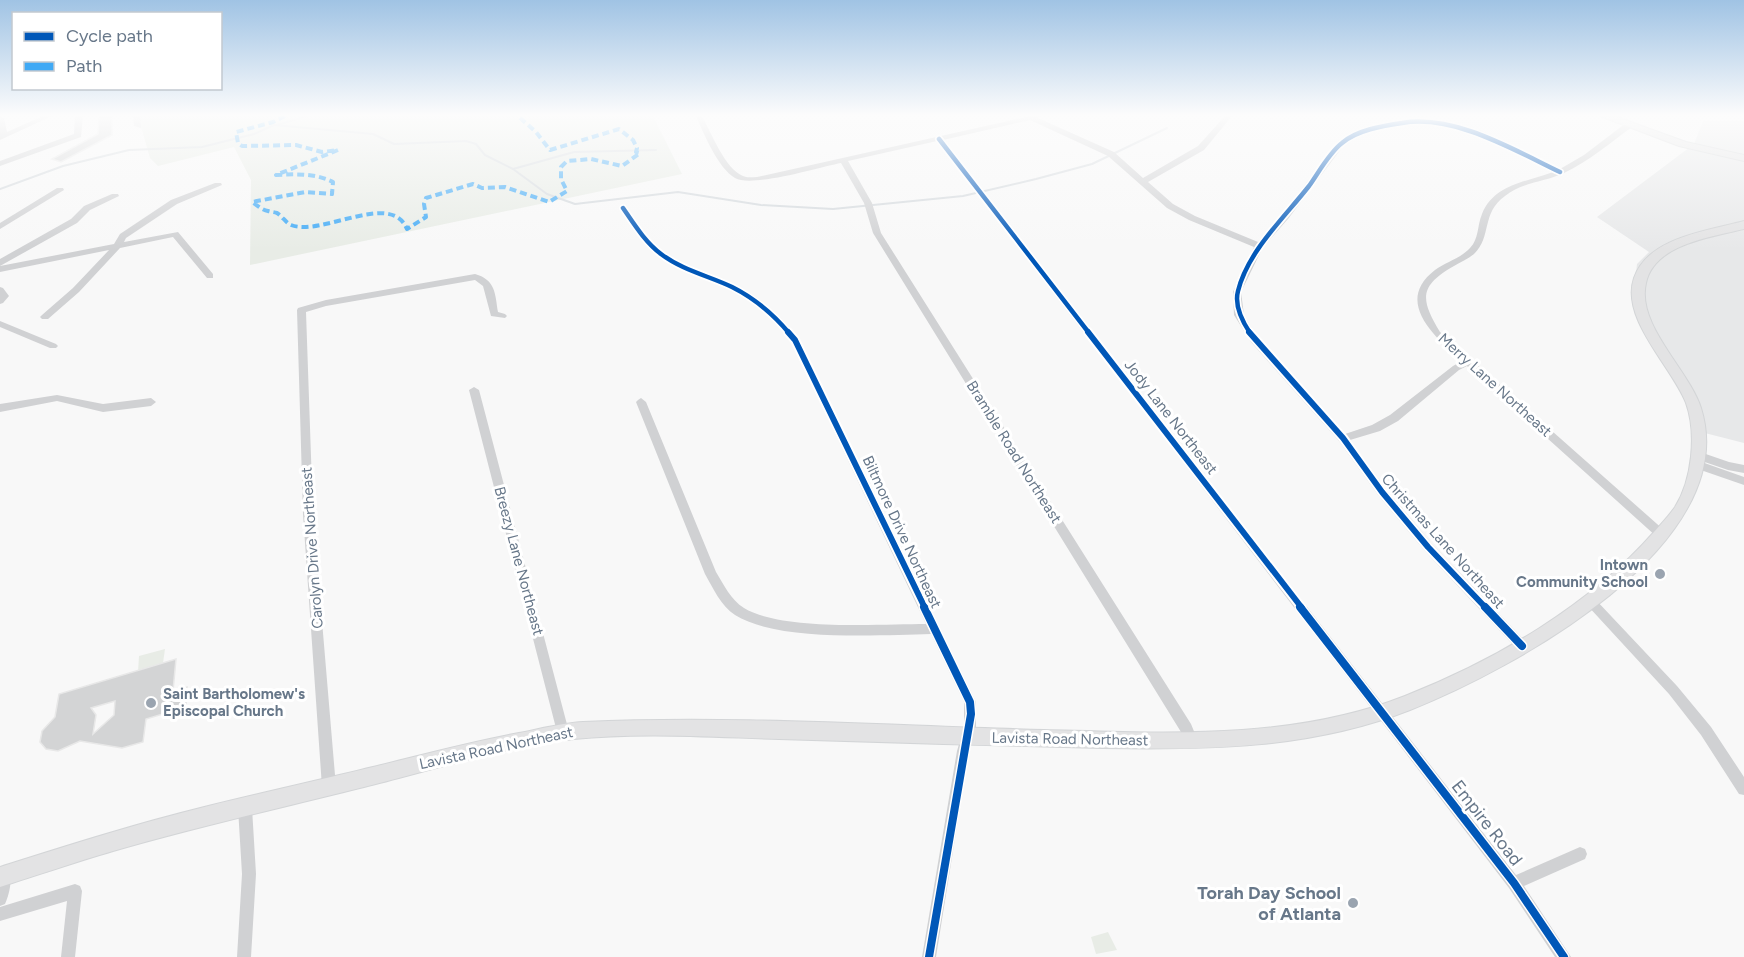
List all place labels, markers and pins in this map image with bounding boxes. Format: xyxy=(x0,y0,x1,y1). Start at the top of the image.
place label: Intown Community School xyxy=(1516,556,1648,591)
marker: Intown Community School xyxy=(1653,567,1667,581)
place label: Saint Bartholomew's Episcopal Church xyxy=(163,685,305,720)
marker: Saint Bartholomew's Episcopal Church xyxy=(144,696,158,710)
place label: Torah Day School of Atlanta xyxy=(1197,882,1341,925)
marker: Torah Day School of Atlanta xyxy=(1346,896,1360,910)

